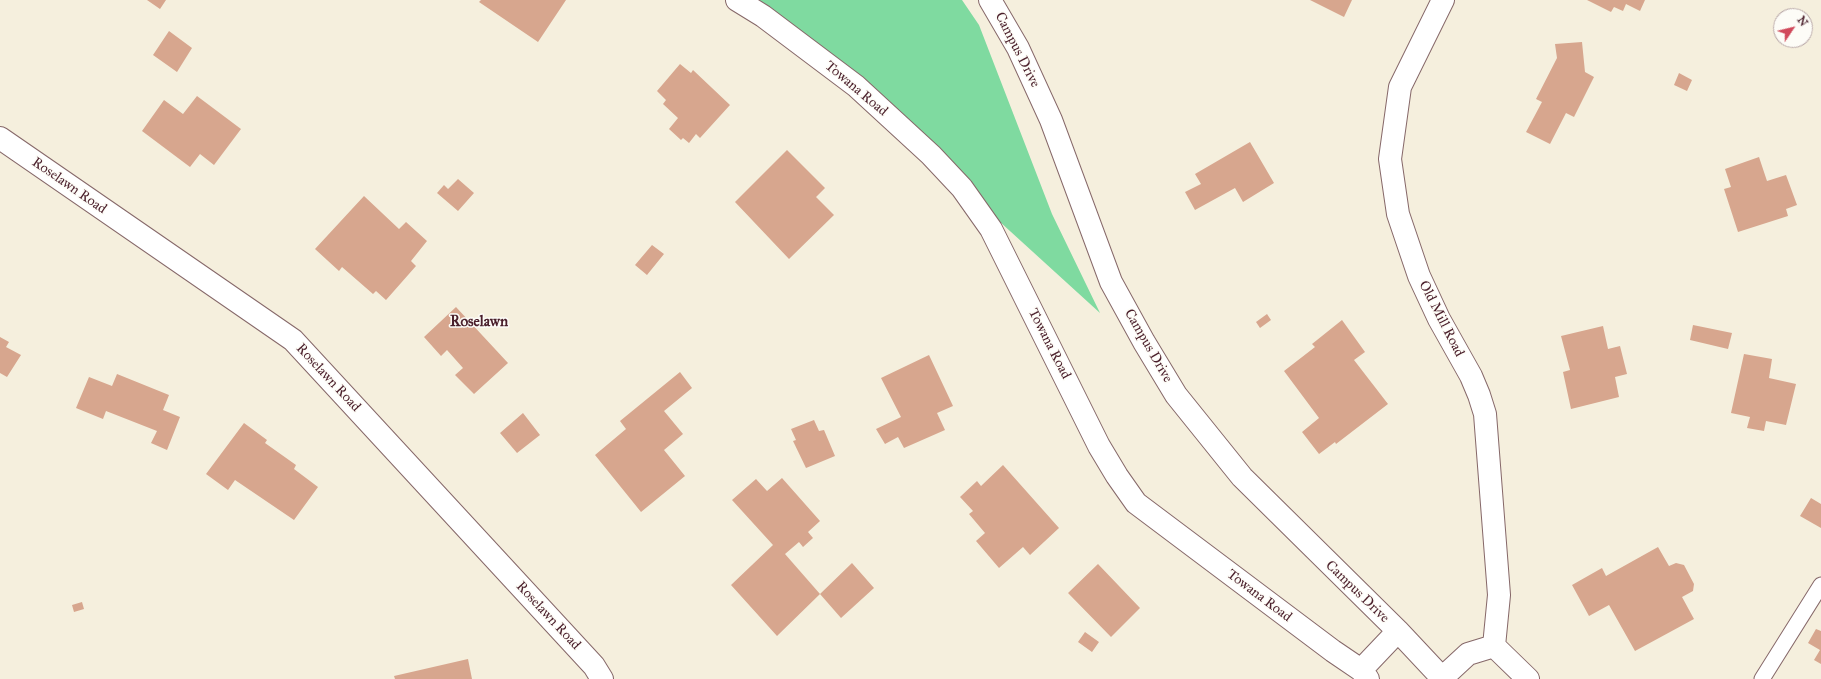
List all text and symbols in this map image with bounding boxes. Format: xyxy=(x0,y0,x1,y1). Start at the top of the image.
north arrow xyxy=(1773,8,1813,48)
street label: Campus Drive xyxy=(991,10,1043,90)
text: N xyxy=(1794,14,1810,29)
street label: Towana Road xyxy=(821,58,891,120)
street label: Roselawn Road xyxy=(29,154,109,218)
street label: Old Mill Road xyxy=(1415,278,1467,360)
street label: Towana Road xyxy=(1024,306,1074,382)
street label: Campus Drive xyxy=(1120,306,1176,386)
district label: Roselawn xyxy=(450,313,508,331)
street label: Roselawn Road xyxy=(292,340,364,416)
street label: Campus Drive xyxy=(1322,557,1392,627)
street label: Towana Road xyxy=(1223,566,1295,626)
street label: Roselawn Road xyxy=(512,578,584,654)

